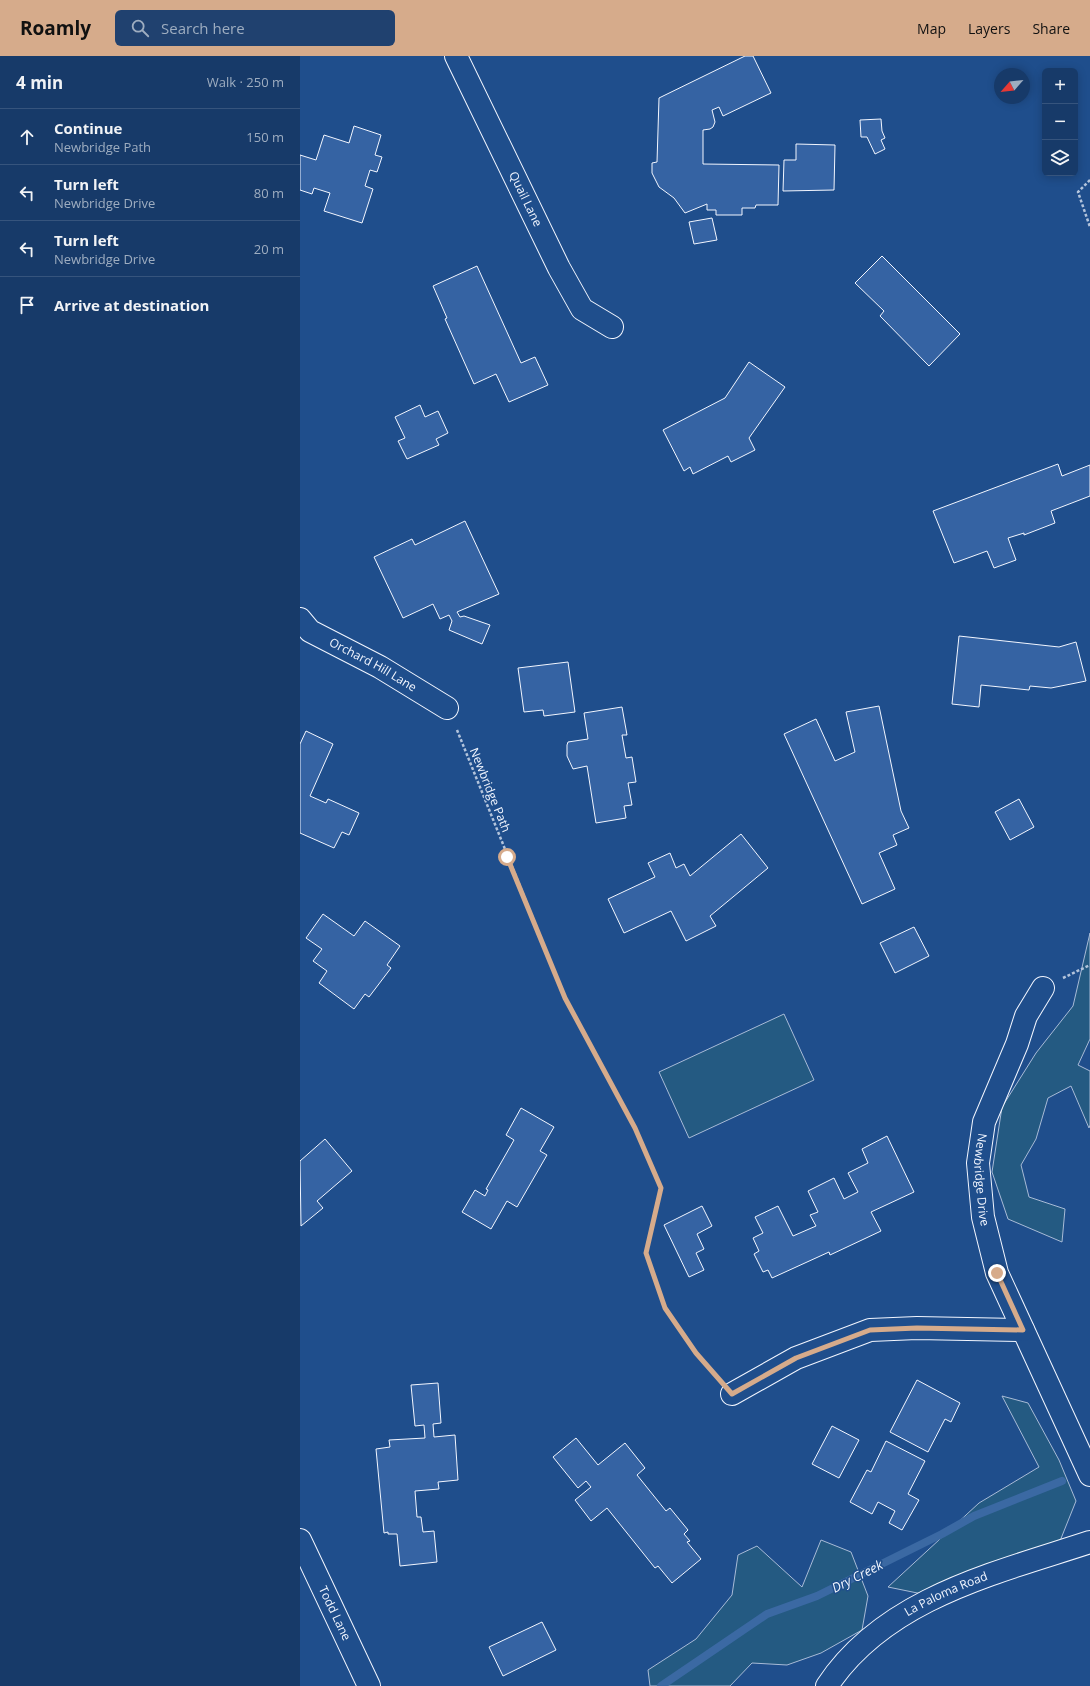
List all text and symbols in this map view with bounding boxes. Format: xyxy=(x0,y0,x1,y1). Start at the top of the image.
search box xyxy=(115,10,395,46)
text: Roamly xyxy=(20,15,91,41)
icon: search xyxy=(129,17,151,39)
text: Search here xyxy=(161,18,245,38)
text: Map xyxy=(917,19,946,38)
text: Layers xyxy=(968,19,1010,38)
text: Share xyxy=(1032,19,1070,38)
north arrow xyxy=(994,68,1030,104)
map controls xyxy=(1042,68,1078,176)
button: + xyxy=(1042,68,1078,104)
text: 4 min xyxy=(16,71,63,94)
text: Walk · 250 m xyxy=(207,73,284,91)
button: − xyxy=(1042,104,1078,140)
text: Continue xyxy=(54,118,122,138)
icon: ahead xyxy=(16,126,38,148)
text: 150 m xyxy=(246,128,284,146)
text: Newbridge Path xyxy=(54,138,151,156)
button: layers xyxy=(1042,140,1078,176)
street label: Quail Lane xyxy=(505,168,547,230)
text: Turn left xyxy=(54,174,119,194)
icon: left xyxy=(16,182,38,204)
text: 80 m xyxy=(254,184,284,202)
text: Newbridge Drive xyxy=(54,194,155,212)
text: Turn left xyxy=(54,230,119,250)
icon: left xyxy=(16,238,38,260)
text: 20 m xyxy=(254,240,284,258)
text: Newbridge Drive xyxy=(54,250,155,268)
icon: arrive xyxy=(16,294,38,316)
text: Arrive at destination xyxy=(54,295,209,315)
street label: Orchard Hill Lane xyxy=(326,633,420,696)
street label: Newbridge Path xyxy=(466,745,515,835)
route start xyxy=(498,848,516,866)
street label: Newbridge Drive xyxy=(970,1132,994,1228)
route end xyxy=(988,1264,1006,1282)
water label: Dry Creek xyxy=(828,1555,886,1597)
street label: La Paloma Road xyxy=(901,1567,990,1620)
street label: Todd Lane xyxy=(315,1583,355,1643)

